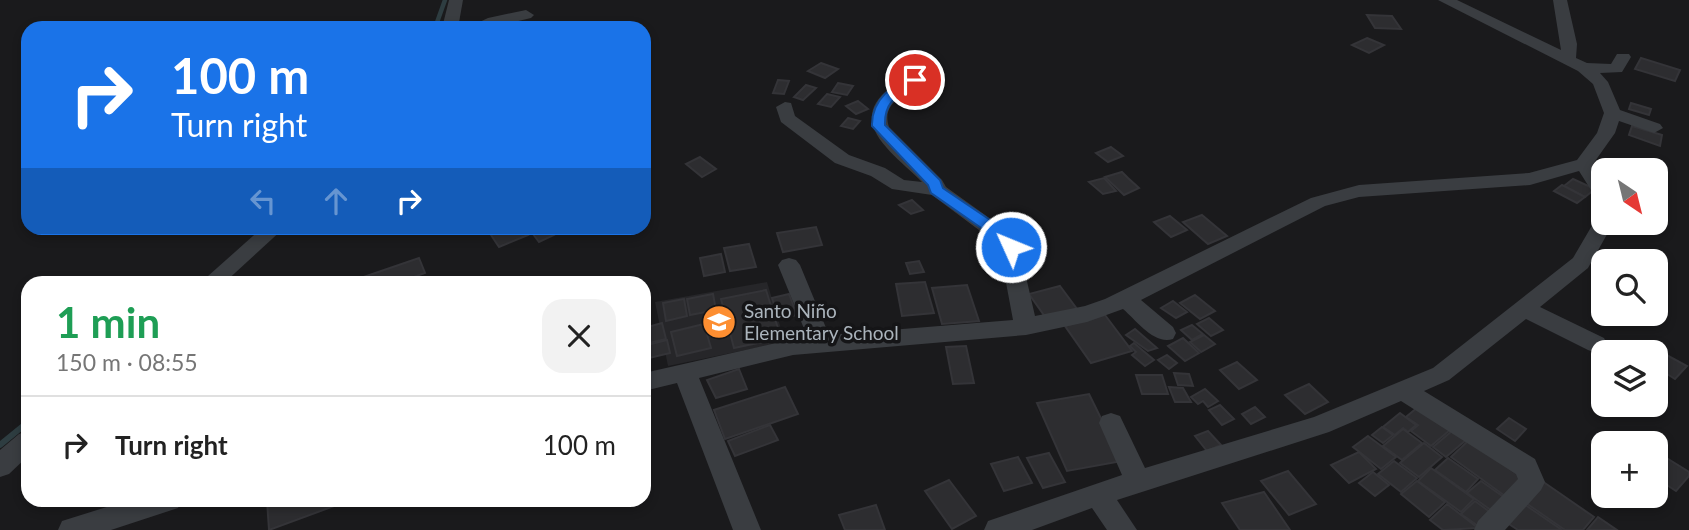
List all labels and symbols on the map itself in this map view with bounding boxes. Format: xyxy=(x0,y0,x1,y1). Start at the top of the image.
pin xyxy=(885,50,945,110)
north arrow xyxy=(1591,158,1668,234)
position arrow xyxy=(974,210,1048,284)
place label: Santo Niño Elementary School xyxy=(744,299,899,344)
school or university icon: Santo Niño Elementary School xyxy=(700,303,738,341)

